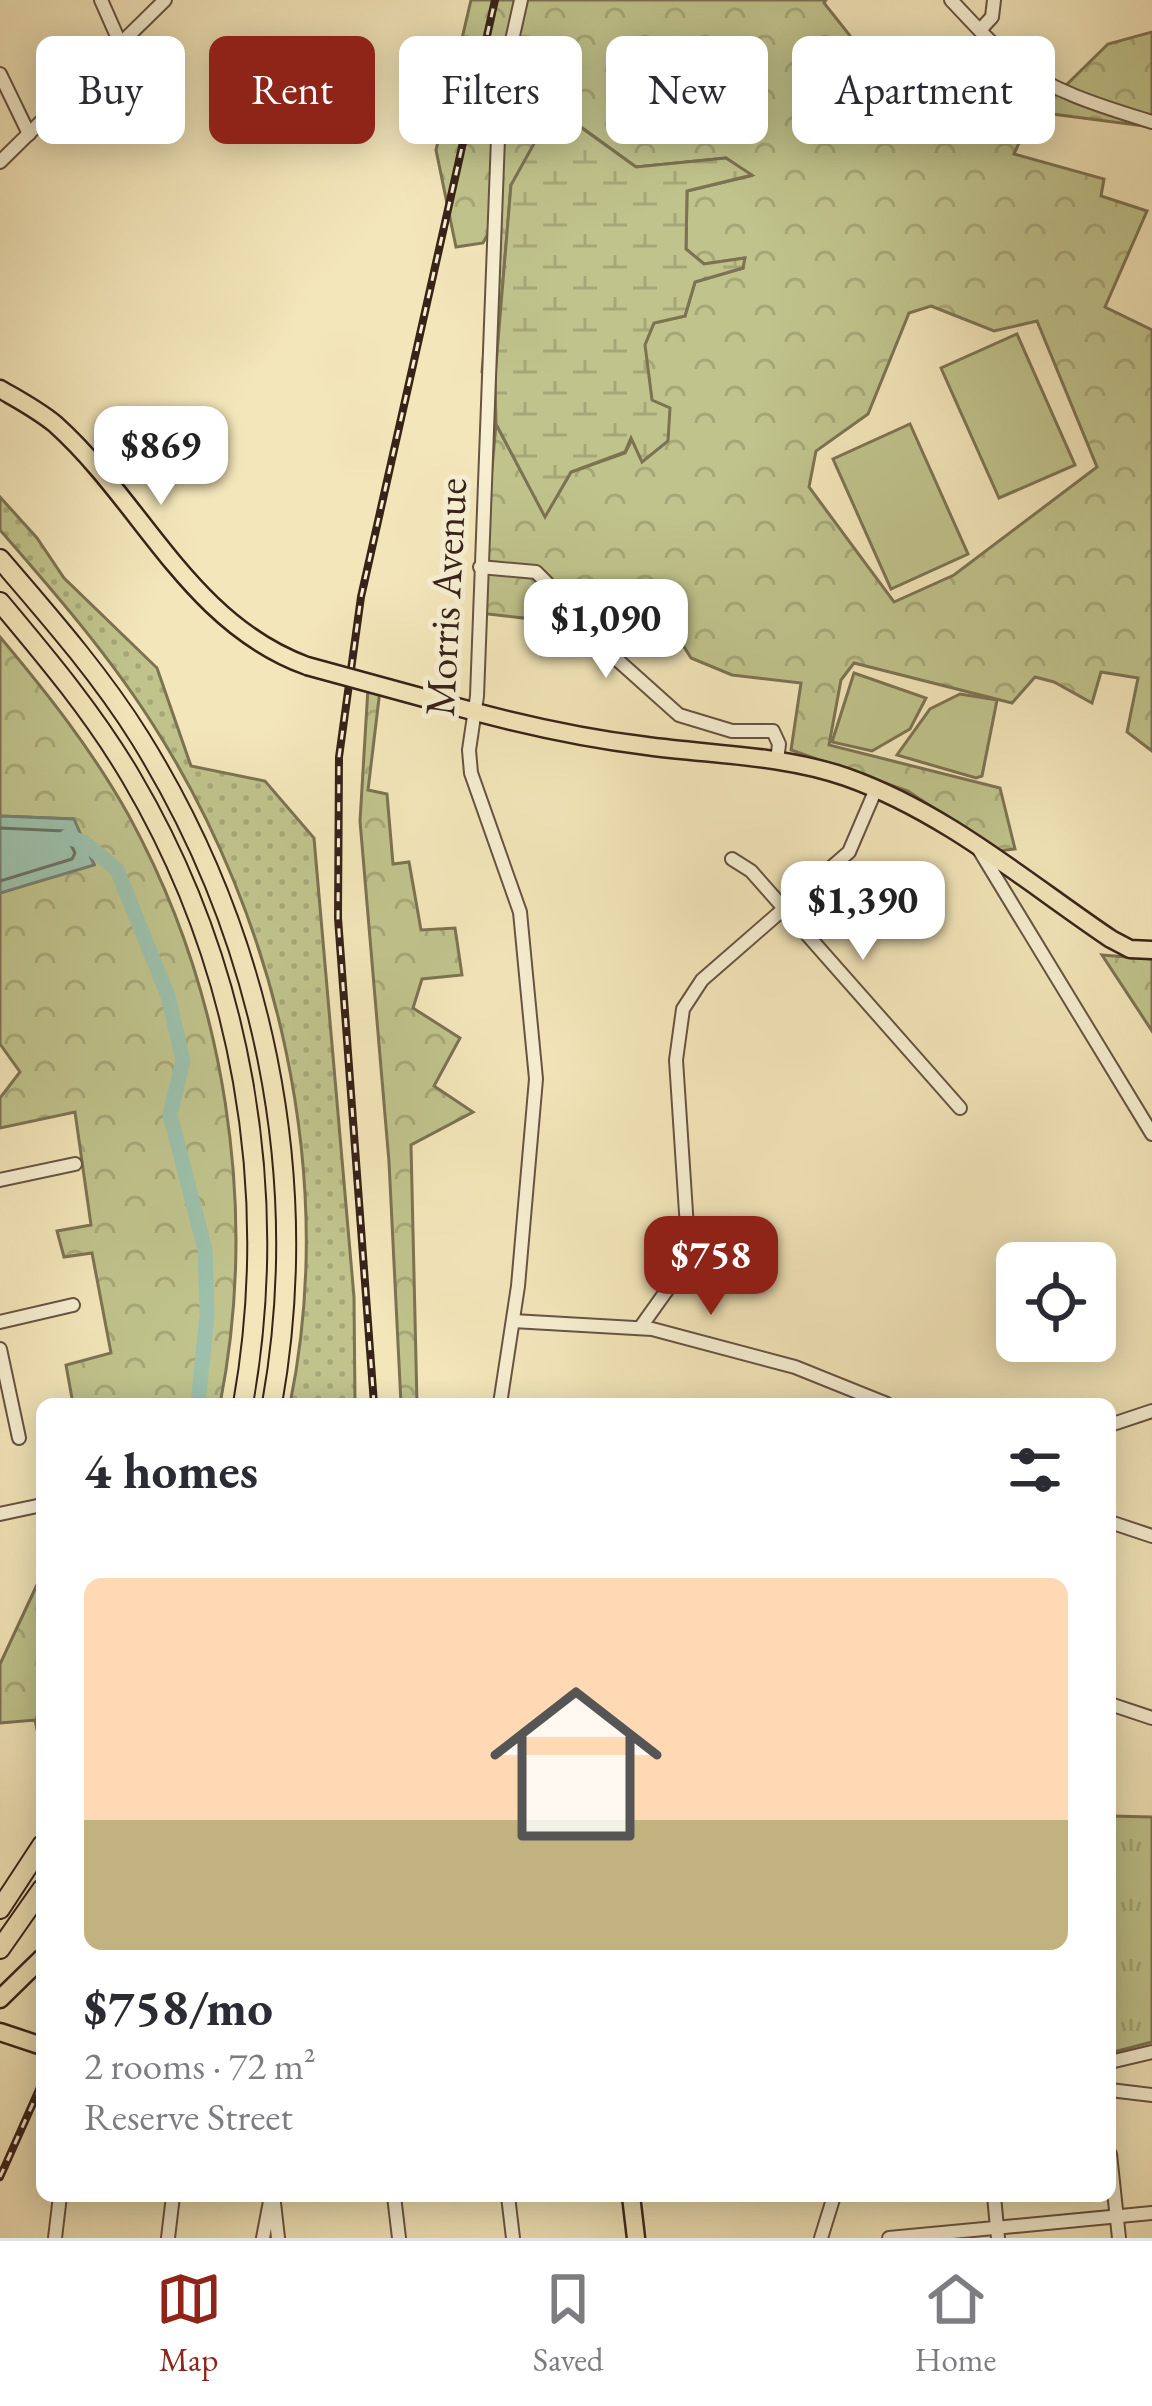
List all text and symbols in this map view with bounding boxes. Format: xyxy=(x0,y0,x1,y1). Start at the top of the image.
chip: Buy xyxy=(36,36,185,144)
chip: Rent xyxy=(209,36,375,144)
chip: Filters xyxy=(399,36,582,144)
chip: New xyxy=(606,36,768,144)
chip: Apartment xyxy=(792,36,1055,144)
pin: $869 xyxy=(90,406,232,508)
text: $869 xyxy=(121,419,201,470)
street label: Morris Avenue xyxy=(412,476,479,718)
pin: $1,090 xyxy=(508,579,704,681)
text: $1,090 xyxy=(551,592,661,643)
pin: $1,390 xyxy=(765,861,961,963)
text: $1,390 xyxy=(808,874,918,925)
pin: $758 xyxy=(640,1216,782,1318)
text: $758 xyxy=(671,1229,751,1280)
map controls xyxy=(996,1242,1116,1362)
button: locate xyxy=(996,1242,1116,1362)
text: 4 homes xyxy=(84,1437,258,1503)
icon: filters xyxy=(1002,1437,1068,1503)
icon: home xyxy=(468,1656,684,1872)
text: $758/mo xyxy=(84,1974,273,2040)
text: 2 rooms · 72 m² xyxy=(84,2040,316,2091)
text: Reserve Street xyxy=(84,2091,293,2142)
tab: Map xyxy=(156,2266,222,2381)
tab: Saved xyxy=(533,2266,604,2381)
tab: Home xyxy=(915,2266,996,2381)

